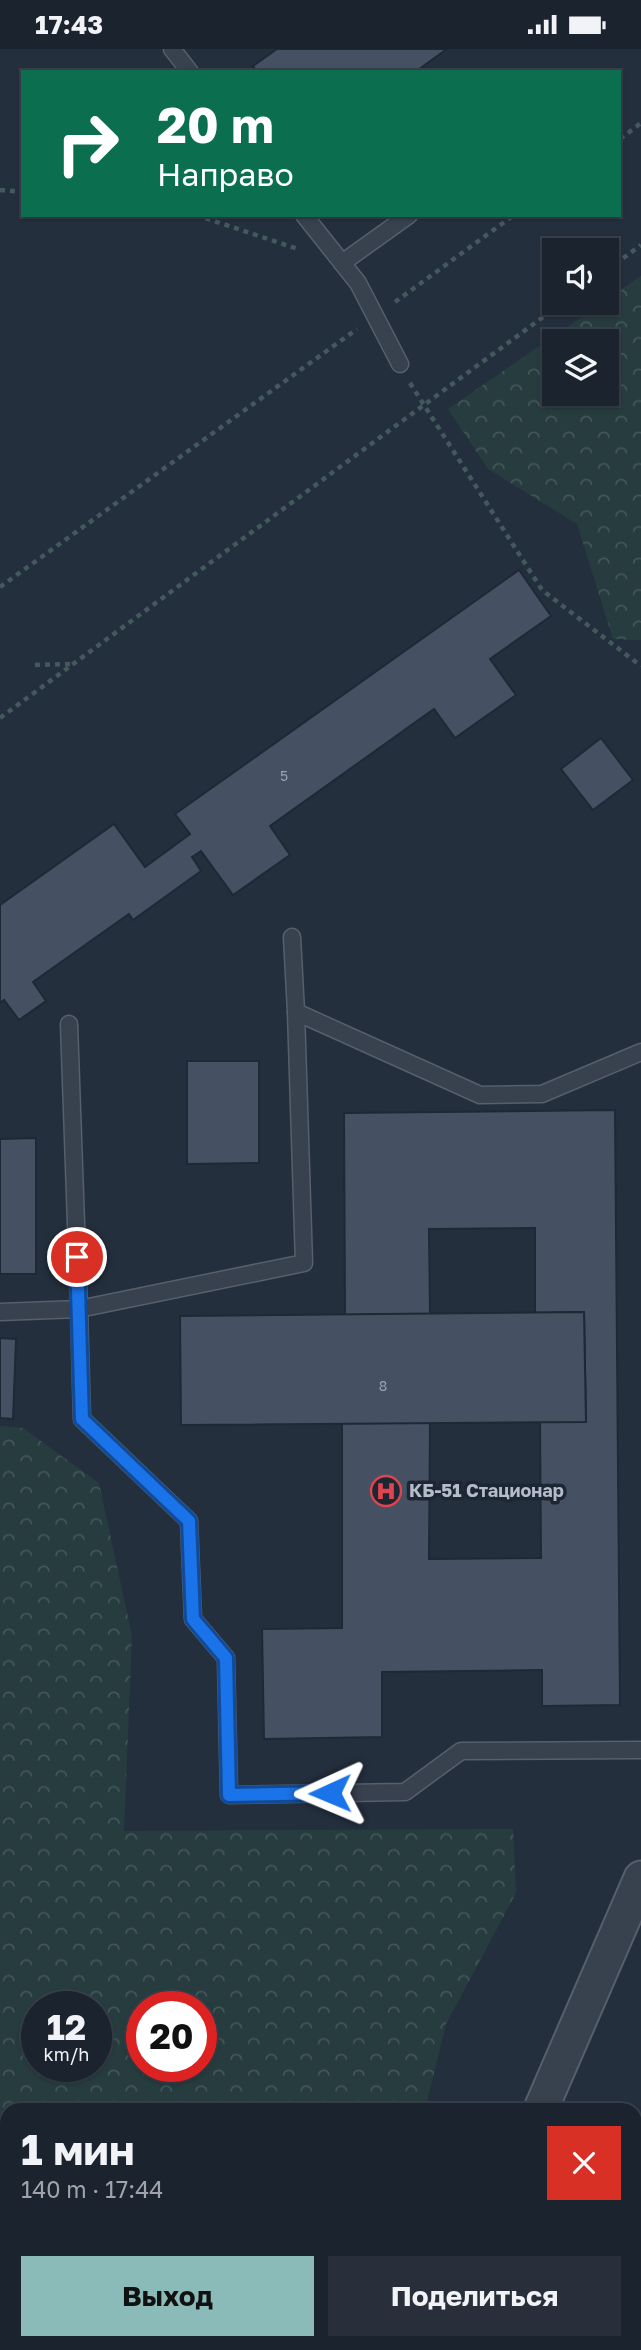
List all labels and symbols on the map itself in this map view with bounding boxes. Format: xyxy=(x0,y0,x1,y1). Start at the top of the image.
house number: 5 xyxy=(280,767,288,784)
pin xyxy=(47,1227,107,1287)
house number: 8 xyxy=(379,1377,387,1394)
hospital icon: КБ-51 Стационар xyxy=(369,1474,403,1508)
place label: КБ-51 Стационар xyxy=(409,1479,564,1501)
position arrow xyxy=(293,1756,367,1830)
speed limit sign: 20 xyxy=(126,1991,217,2082)

